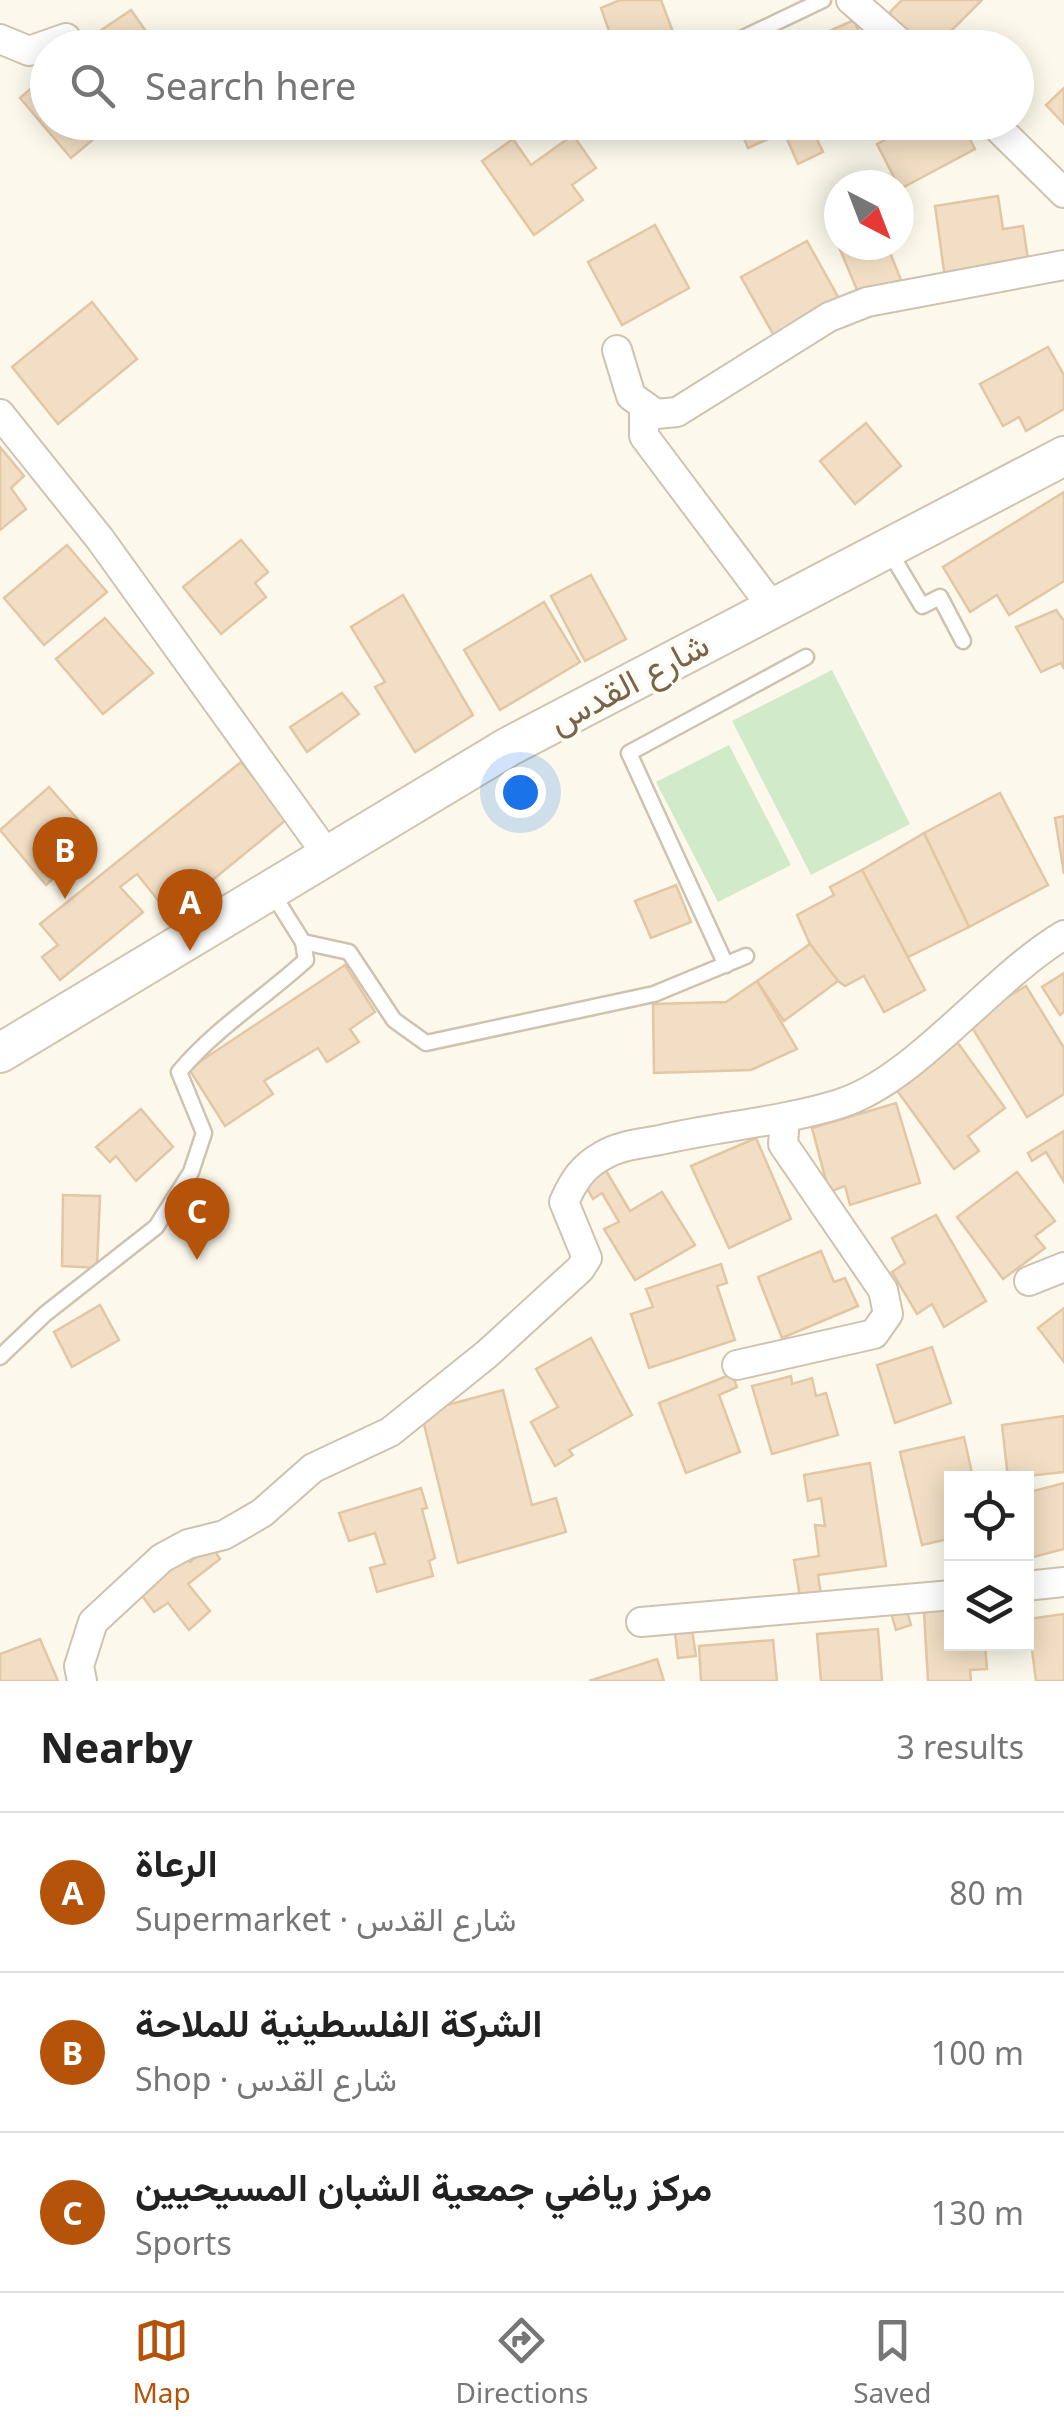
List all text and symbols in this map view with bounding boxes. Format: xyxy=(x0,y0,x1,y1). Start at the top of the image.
search box xyxy=(30,30,1034,140)
icon: search xyxy=(65,58,120,113)
text: Search here xyxy=(145,59,356,111)
north arrow xyxy=(824,170,914,260)
street label: شارع القدس xyxy=(540,620,718,745)
your location xyxy=(495,767,546,818)
pin: B xyxy=(32,816,98,899)
pin: A xyxy=(158,868,222,951)
pin: C xyxy=(164,1178,230,1260)
map controls xyxy=(944,1471,1034,1651)
button: locate xyxy=(944,1471,1034,1561)
button: layers xyxy=(944,1561,1034,1651)
text: Nearby xyxy=(40,1718,193,1775)
text: 3 results xyxy=(897,1725,1024,1768)
text: الرعاة xyxy=(135,1836,217,1888)
text: A xyxy=(61,1871,84,1914)
text: 80 m xyxy=(949,1871,1024,1914)
text: Supermarket · شارع القدس xyxy=(135,1897,516,1940)
text: الشركة الفلسطينية للملاحة xyxy=(135,1996,542,2048)
text: B xyxy=(62,2031,83,2074)
text: 100 m xyxy=(931,2031,1024,2074)
text: Shop · شارع القدس xyxy=(135,2057,397,2100)
text: مركز رياضي جمعية الشبان المسيحيين xyxy=(135,2160,712,2212)
text: C xyxy=(62,2191,83,2234)
text: 130 m xyxy=(931,2191,1024,2234)
text: Sports xyxy=(135,2221,232,2264)
tab: Map xyxy=(132,2313,191,2411)
tab: Directions xyxy=(456,2313,588,2411)
tab: Saved xyxy=(853,2313,932,2411)

